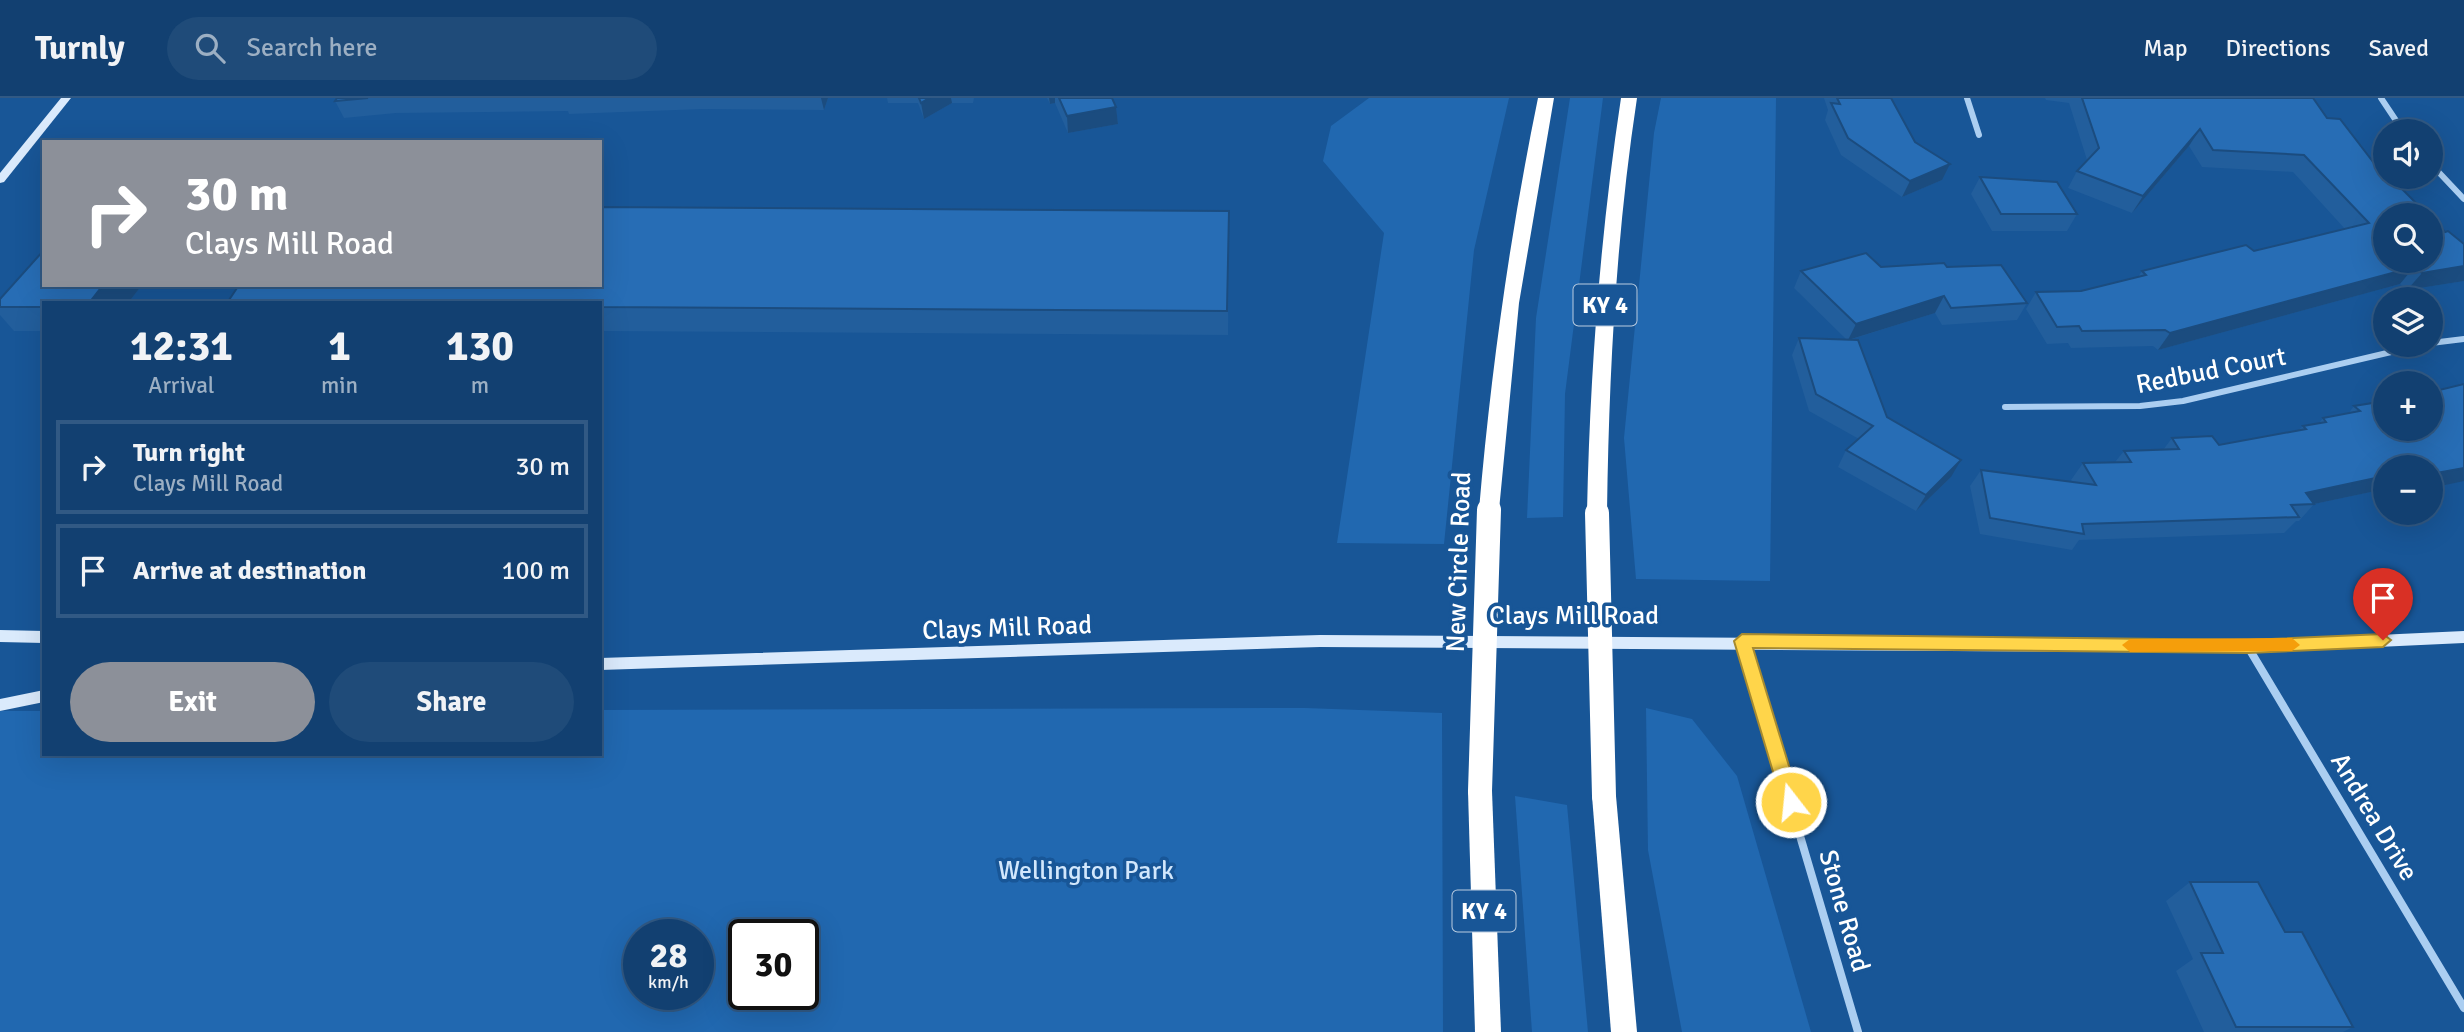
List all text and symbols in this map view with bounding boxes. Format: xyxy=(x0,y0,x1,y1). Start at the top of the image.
search box xyxy=(167,17,657,80)
text: Turnly xyxy=(35,28,125,69)
icon: search xyxy=(191,29,229,67)
text: Search here xyxy=(247,32,378,64)
text: Map xyxy=(2143,33,2188,63)
text: Directions xyxy=(2226,33,2331,63)
text: Saved xyxy=(2369,33,2429,63)
map controls xyxy=(2373,119,2443,525)
button: sound xyxy=(2373,119,2443,189)
text: 30 m xyxy=(185,164,288,224)
icon: right xyxy=(70,168,161,259)
button: search xyxy=(2373,203,2443,273)
text: Clays Mill Road xyxy=(185,224,394,263)
road number: KY 4 xyxy=(1574,285,1636,326)
button: layers xyxy=(2373,287,2443,357)
text: 12:31 xyxy=(130,321,233,372)
text: 1 xyxy=(328,321,351,372)
text: 130 xyxy=(446,321,514,372)
street label: Redbud Court xyxy=(2133,341,2289,401)
text: Arrival xyxy=(148,371,215,400)
text: min xyxy=(321,371,358,400)
text: m xyxy=(471,371,489,400)
button: + xyxy=(2373,371,2443,441)
text: Turn right xyxy=(133,437,245,469)
icon: right xyxy=(74,448,112,486)
text: 30 m xyxy=(515,451,570,483)
button: − xyxy=(2373,455,2443,525)
text: Clays Mill Road xyxy=(133,469,283,498)
street label: New Circle Road xyxy=(1440,471,1478,653)
icon: arrive xyxy=(74,552,112,590)
text: Arrive at destination xyxy=(133,555,366,587)
text: 100 m xyxy=(501,555,570,587)
pin xyxy=(2353,568,2413,640)
icon: arrive xyxy=(2364,579,2402,617)
street label: Clays Mill Road xyxy=(1489,600,1659,632)
street label: Clays Mill Road xyxy=(922,609,1092,647)
button: Exit xyxy=(70,662,315,742)
button: Share xyxy=(329,662,574,742)
street label: Andrea Drive xyxy=(2323,747,2425,887)
position arrow xyxy=(1754,765,1828,839)
street label: Stone Road xyxy=(1811,846,1877,976)
park label: Wellington Park xyxy=(998,855,1174,887)
road number: KY 4 xyxy=(1452,890,1516,932)
speed limit sign: 30 xyxy=(728,919,819,1010)
text: 28 xyxy=(650,934,687,977)
text: km/h xyxy=(648,971,689,993)

